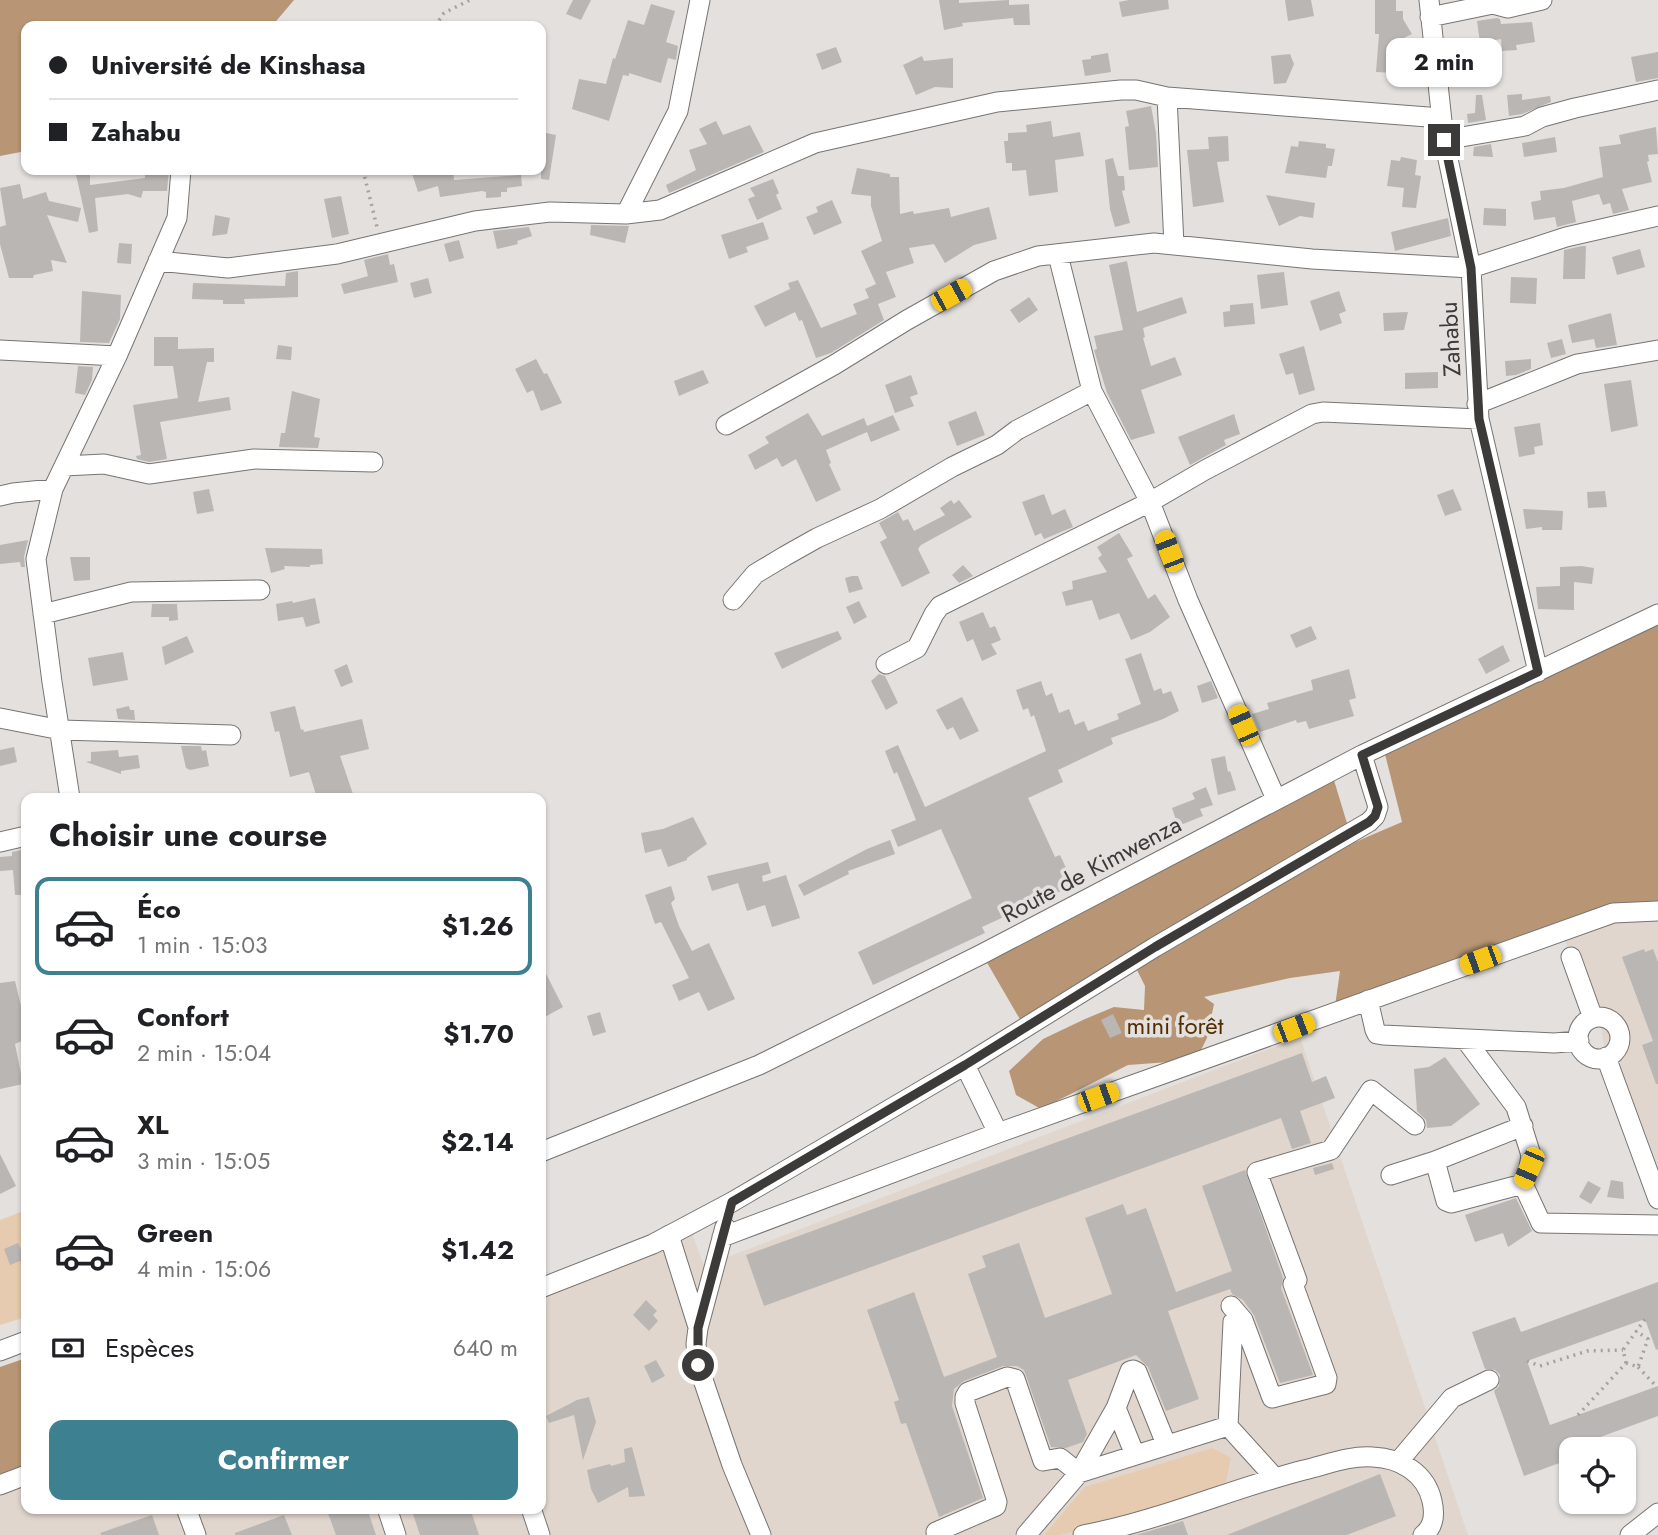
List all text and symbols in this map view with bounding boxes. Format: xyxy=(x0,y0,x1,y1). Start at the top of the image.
callout: 2 min xyxy=(1386,38,1502,88)
text: 2 min xyxy=(1414,45,1474,79)
text: Université de Kinshasa xyxy=(91,46,366,84)
text: Zahabu xyxy=(91,113,181,151)
route end xyxy=(1428,124,1460,156)
car xyxy=(928,276,975,314)
street label: Zahabu xyxy=(1431,301,1469,377)
car xyxy=(1152,528,1187,574)
car xyxy=(1225,702,1262,748)
street label: Route de Kimwenza xyxy=(995,807,1187,931)
text: Choisir une course xyxy=(49,812,327,858)
text: Éco xyxy=(137,890,181,928)
icon: car xyxy=(53,895,116,958)
text: $1.26 xyxy=(442,907,514,945)
text: 1 min · 15:03 xyxy=(137,928,268,962)
car xyxy=(1457,943,1504,977)
text: Confort xyxy=(137,998,229,1036)
icon: car xyxy=(53,1003,116,1066)
park label: mini forêt xyxy=(1127,1008,1224,1043)
car xyxy=(1271,1011,1318,1045)
text: $1.70 xyxy=(443,1015,514,1053)
text: 2 min · 15:04 xyxy=(137,1036,271,1070)
car xyxy=(1075,1080,1122,1114)
text: XL xyxy=(137,1106,169,1144)
icon: car xyxy=(53,1111,116,1174)
text: $2.14 xyxy=(441,1123,514,1161)
text: 3 min · 15:05 xyxy=(137,1144,270,1178)
car xyxy=(1512,1145,1547,1191)
text: Green xyxy=(137,1214,213,1252)
icon: car xyxy=(53,1219,116,1282)
text: $1.42 xyxy=(441,1231,514,1269)
text: 4 min · 15:06 xyxy=(137,1252,271,1286)
icon: cash xyxy=(49,1329,87,1367)
text: Espèces xyxy=(105,1329,194,1367)
text: 640 m xyxy=(453,1331,518,1365)
route start xyxy=(682,1349,714,1381)
button: Confirmer xyxy=(49,1420,518,1500)
map controls xyxy=(1559,1437,1636,1514)
button: locate xyxy=(1559,1437,1636,1514)

